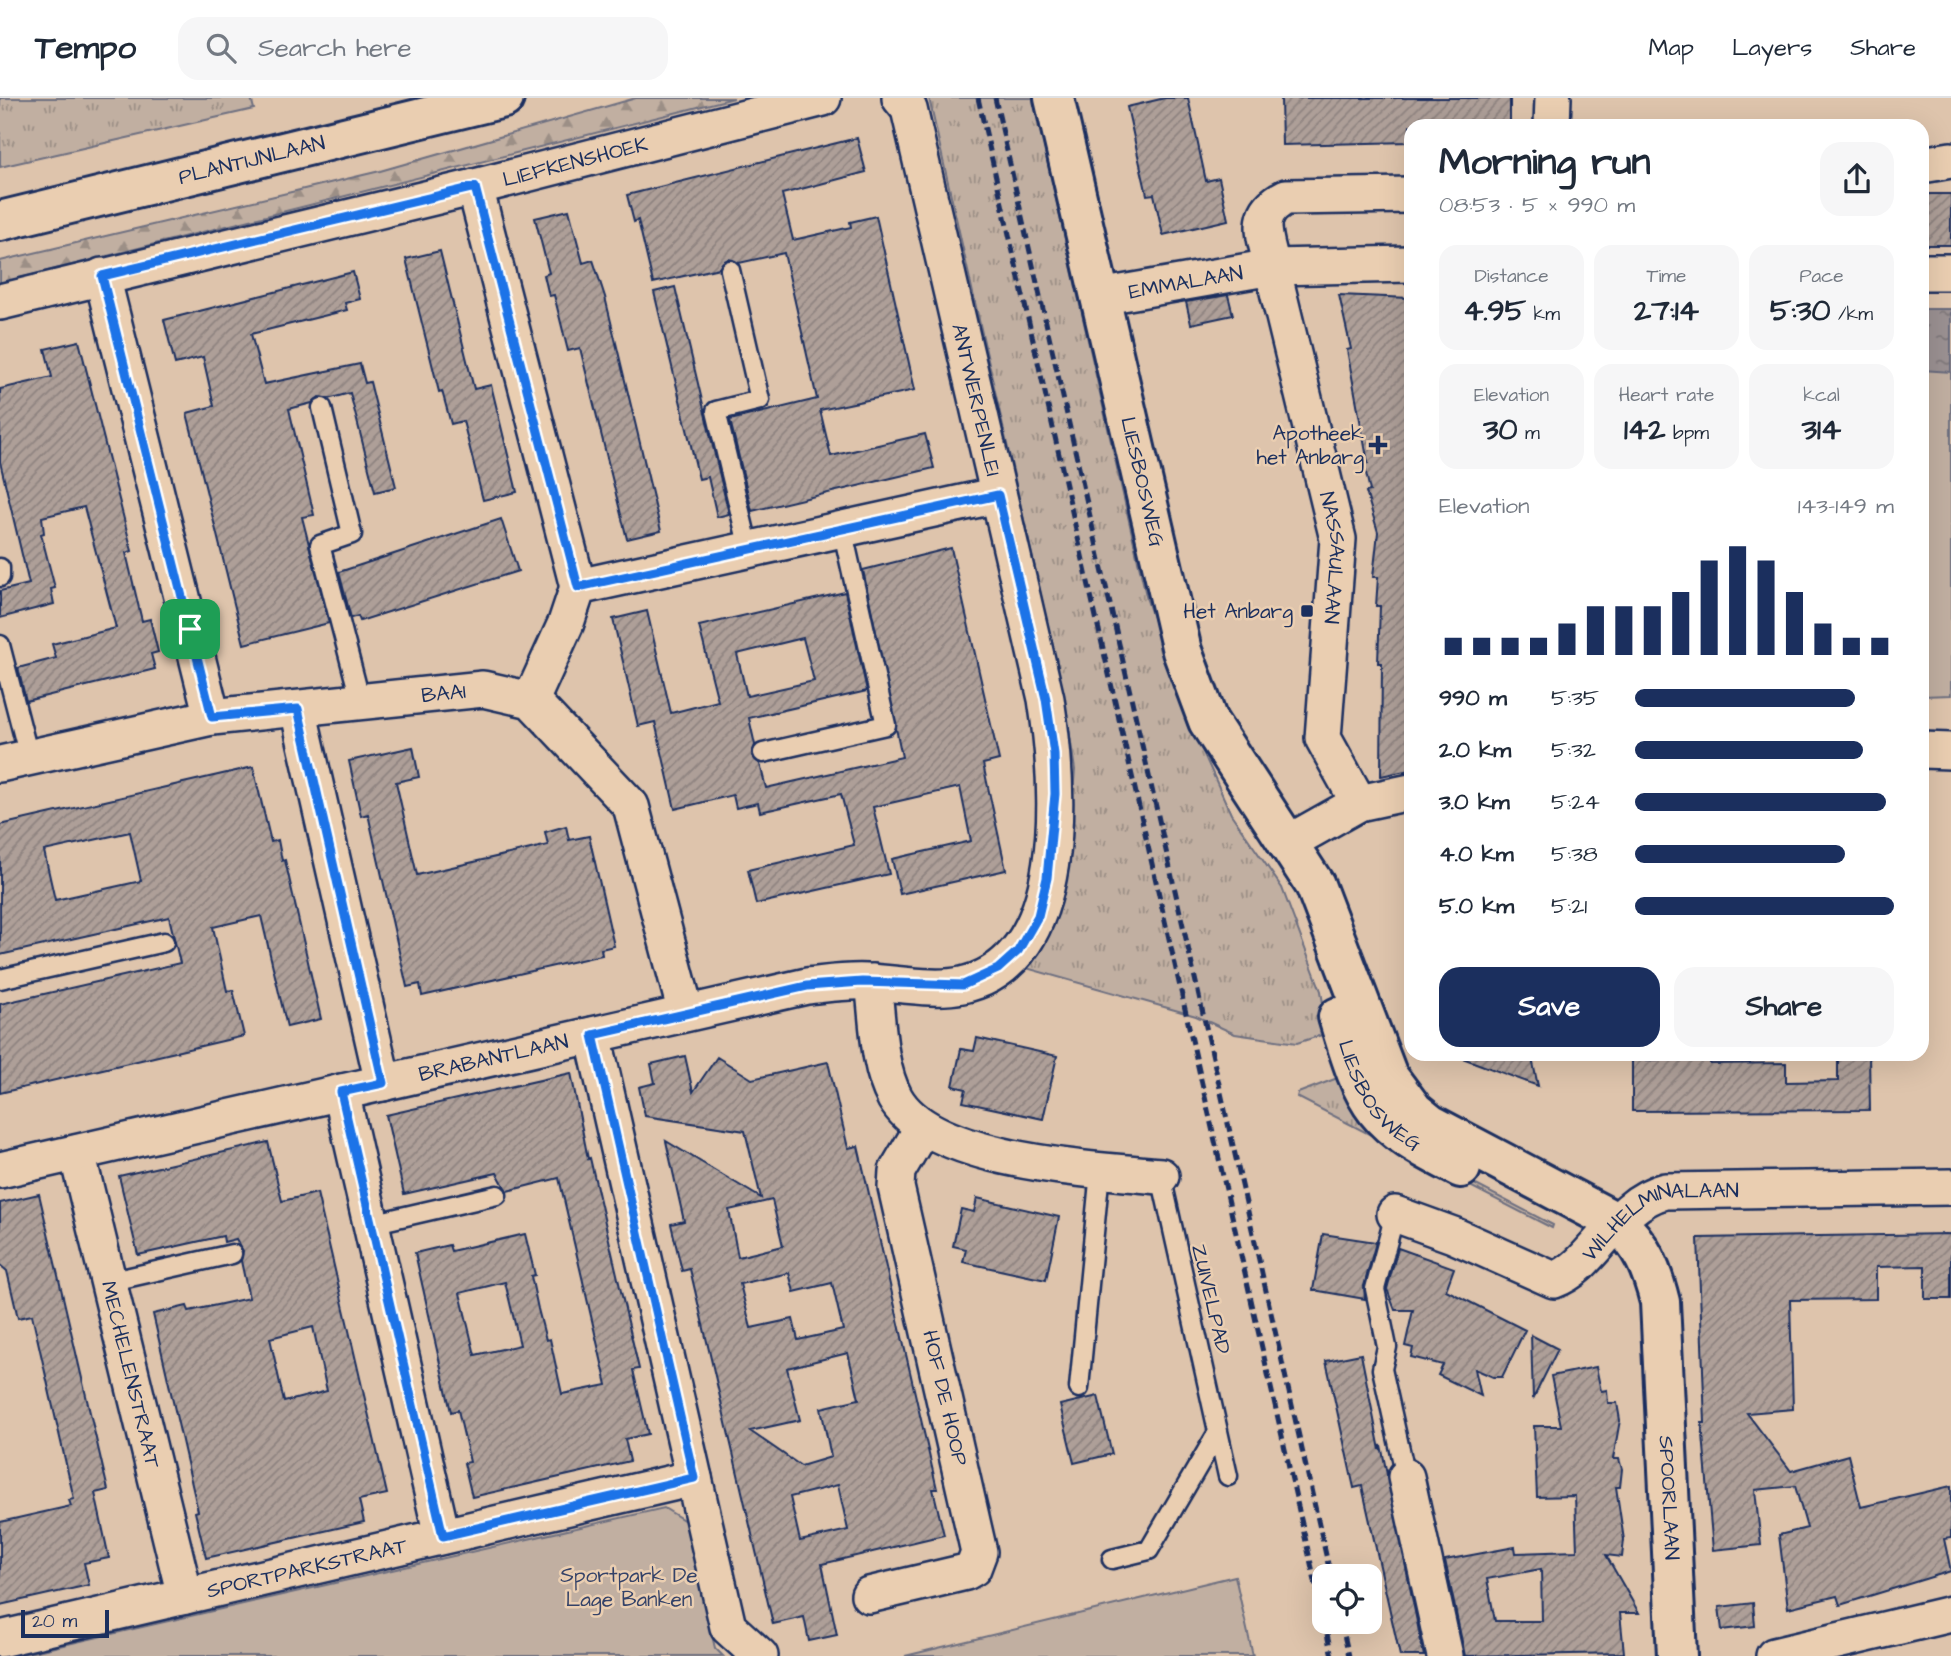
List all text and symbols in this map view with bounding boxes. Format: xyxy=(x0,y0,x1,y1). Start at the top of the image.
search box xyxy=(178,17,668,80)
text: Tempo xyxy=(35,25,136,71)
icon: search xyxy=(202,29,240,67)
text: Search here xyxy=(258,30,411,66)
text: Map xyxy=(1649,31,1694,65)
text: Layers xyxy=(1732,31,1812,65)
text: Share xyxy=(1850,31,1916,65)
street label: PLANTIJNLAAN xyxy=(175,128,328,191)
street label: LIEFKENSHOEK xyxy=(500,129,651,194)
text: Morning run xyxy=(1439,137,1651,189)
button: share xyxy=(1820,142,1894,216)
text: 08:53 · 5 × 990 m xyxy=(1439,189,1635,221)
street label: EMMALAAN xyxy=(1126,258,1245,306)
text: Distance xyxy=(1475,263,1548,290)
text: Time xyxy=(1647,263,1686,290)
text: Pace xyxy=(1799,263,1844,290)
text: 4.95 xyxy=(1463,290,1526,332)
text: 27:14 xyxy=(1634,290,1699,332)
text: 5:30 xyxy=(1770,290,1830,332)
text: km xyxy=(1526,301,1560,328)
text: /km xyxy=(1830,301,1873,328)
street label: ANTWERPENLEI xyxy=(944,321,1008,479)
text: Elevation xyxy=(1474,382,1549,409)
text: Heart rate xyxy=(1619,382,1714,409)
text: kcal xyxy=(1803,382,1840,409)
text: 30 xyxy=(1483,409,1517,451)
text: 142 xyxy=(1624,409,1665,451)
text: 314 xyxy=(1802,409,1841,451)
street label: LIESBOSWEG xyxy=(1114,414,1172,550)
place label: Apotheek het Anbarg xyxy=(1256,419,1364,474)
text: m xyxy=(1517,420,1540,447)
text: bpm xyxy=(1665,420,1709,447)
marker: Apotheek het Anbarg xyxy=(1370,437,1386,453)
street label: NASSAULAAN xyxy=(1313,489,1353,625)
text: Elevation xyxy=(1439,490,1530,522)
text: 143–149 m xyxy=(1798,490,1894,522)
place label: Het Anbarg xyxy=(1183,597,1293,628)
pin xyxy=(160,599,220,659)
marker: Het Anbarg xyxy=(1299,603,1315,619)
icon: arrive xyxy=(171,610,209,648)
street label: BAAI xyxy=(420,676,468,710)
text: 990 m xyxy=(1439,682,1507,714)
text: 5:35 xyxy=(1551,682,1599,714)
text: 2.0 km xyxy=(1439,734,1511,766)
text: 5:32 xyxy=(1551,734,1596,766)
text: 3.0 km xyxy=(1439,786,1510,818)
text: 5:24 xyxy=(1551,786,1600,818)
text: 4.0 km xyxy=(1439,838,1514,870)
text: 5:38 xyxy=(1551,838,1598,870)
text: 5.0 km xyxy=(1439,890,1514,922)
text: 5:21 xyxy=(1551,890,1587,922)
button: Save xyxy=(1439,967,1660,1047)
button: Share xyxy=(1674,967,1894,1047)
street label: BRABANTLAAN xyxy=(416,1026,571,1089)
street label: LIESBOSWEG xyxy=(1331,1036,1427,1158)
street label: WILHELMINALAAN xyxy=(1575,1175,1739,1267)
street label: ZUIVELPAD xyxy=(1184,1241,1238,1357)
street label: MECHELENSTRAAT xyxy=(94,1278,168,1472)
street label: HOF DE HOOP xyxy=(915,1327,975,1469)
street label: SPOORLAAN xyxy=(1652,1435,1687,1561)
street label: SPORTPARKSTRAAT xyxy=(204,1530,411,1605)
park label: Sportpark De Lage Banken xyxy=(560,1561,698,1616)
map controls xyxy=(1312,1564,1382,1634)
button: locate xyxy=(1312,1564,1382,1634)
scale bar xyxy=(21,1607,108,1639)
text: 20 m xyxy=(32,1608,77,1635)

